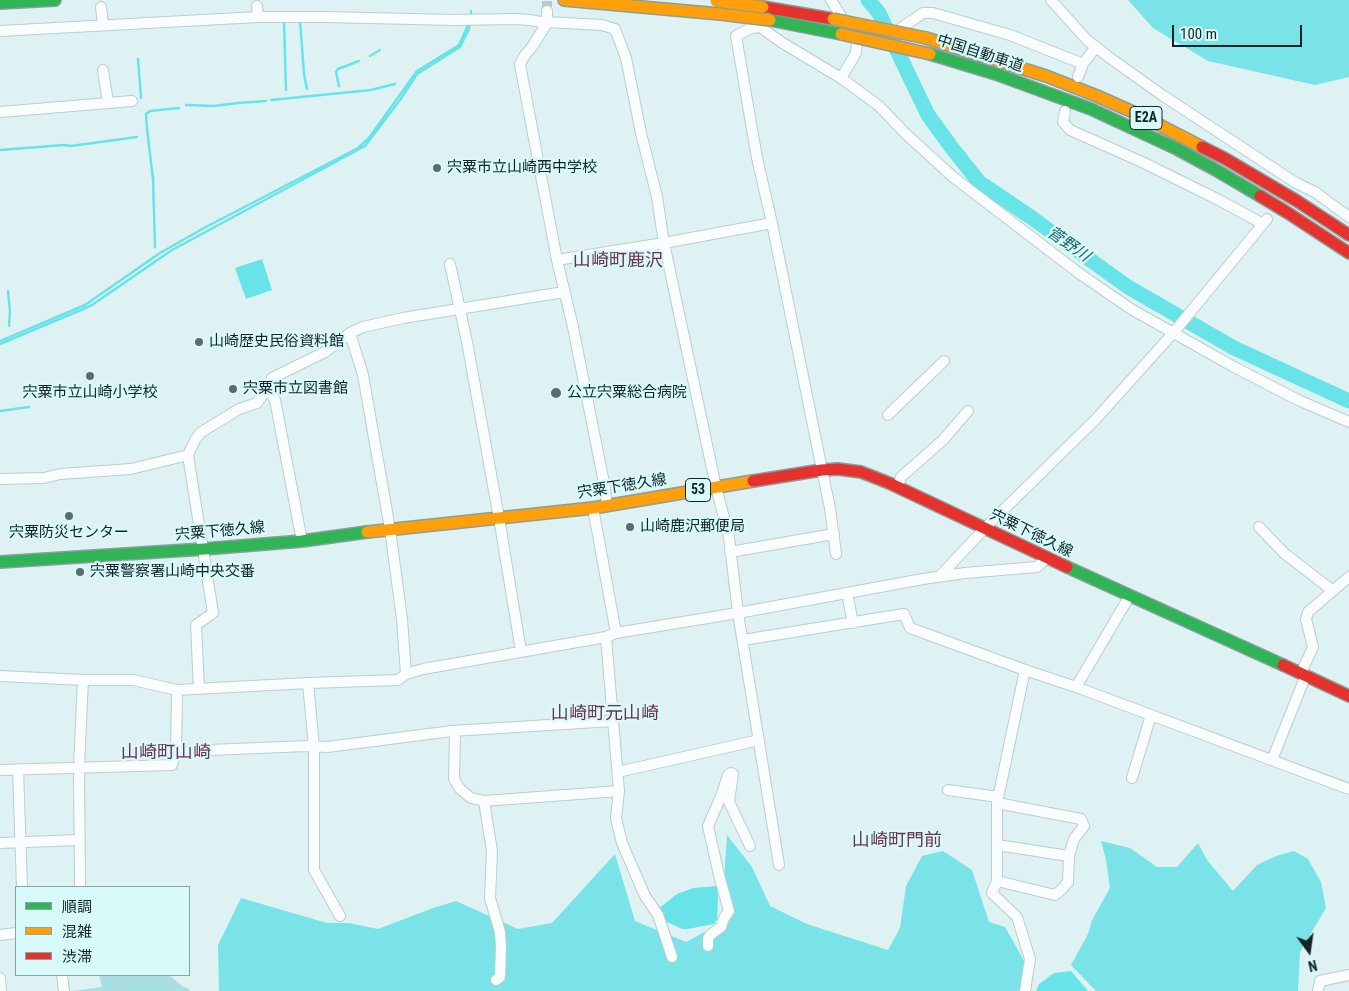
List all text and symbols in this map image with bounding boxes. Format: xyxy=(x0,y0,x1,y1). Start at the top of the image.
scale bar xyxy=(1174,15,1304,47)
text: 100 m xyxy=(1180,25,1217,43)
street label: 中国自動車道 xyxy=(934,32,1026,76)
road number: E2A xyxy=(1130,106,1162,130)
place label: 宍粟市立山崎西中学校 xyxy=(447,159,597,177)
marker: 宍粟市立山崎西中学校 xyxy=(431,162,443,174)
water label: 菅野川 xyxy=(1043,223,1093,267)
district label: 山崎町鹿沢 xyxy=(573,250,663,272)
place label: 山崎歴史民俗資料館 xyxy=(209,333,344,351)
marker: 山崎歴史民俗資料館 xyxy=(193,336,205,348)
marker: 宍粟市立山崎小学校 xyxy=(84,370,96,382)
place label: 宍粟市立図書館 xyxy=(243,380,348,398)
marker: 宍粟市立図書館 xyxy=(227,383,239,395)
place label: 宍粟市立山崎小学校 xyxy=(23,384,157,402)
place label: 公立宍粟総合病院 xyxy=(567,384,687,402)
marker: 公立宍粟総合病院 xyxy=(549,386,563,400)
street label: 宍粟下徳久線 xyxy=(576,471,668,503)
road number: 53 xyxy=(686,478,710,502)
street label: 宍粟下徳久線 xyxy=(987,506,1075,562)
marker: 宍粟防災センター xyxy=(63,510,75,522)
place label: 山崎鹿沢郵便局 xyxy=(640,518,745,536)
street label: 宍粟下徳久線 xyxy=(174,519,266,545)
marker: 山崎鹿沢郵便局 xyxy=(624,521,636,533)
place label: 宍粟防災センター xyxy=(9,524,129,542)
place label: 宍粟警察署山崎中央交番 xyxy=(90,563,255,581)
marker: 宍粟警察署山崎中央交番 xyxy=(74,566,86,578)
district label: 山崎町元山崎 xyxy=(551,703,659,725)
district label: 山崎町山崎 xyxy=(121,742,211,764)
district label: 山崎町門前 xyxy=(852,830,942,852)
legend xyxy=(15,886,190,976)
text: 順調 xyxy=(62,898,92,916)
text: 混雑 xyxy=(62,923,92,941)
north arrow xyxy=(1284,926,1334,976)
text: 渋滞 xyxy=(62,948,92,966)
text: N xyxy=(1307,957,1319,974)

